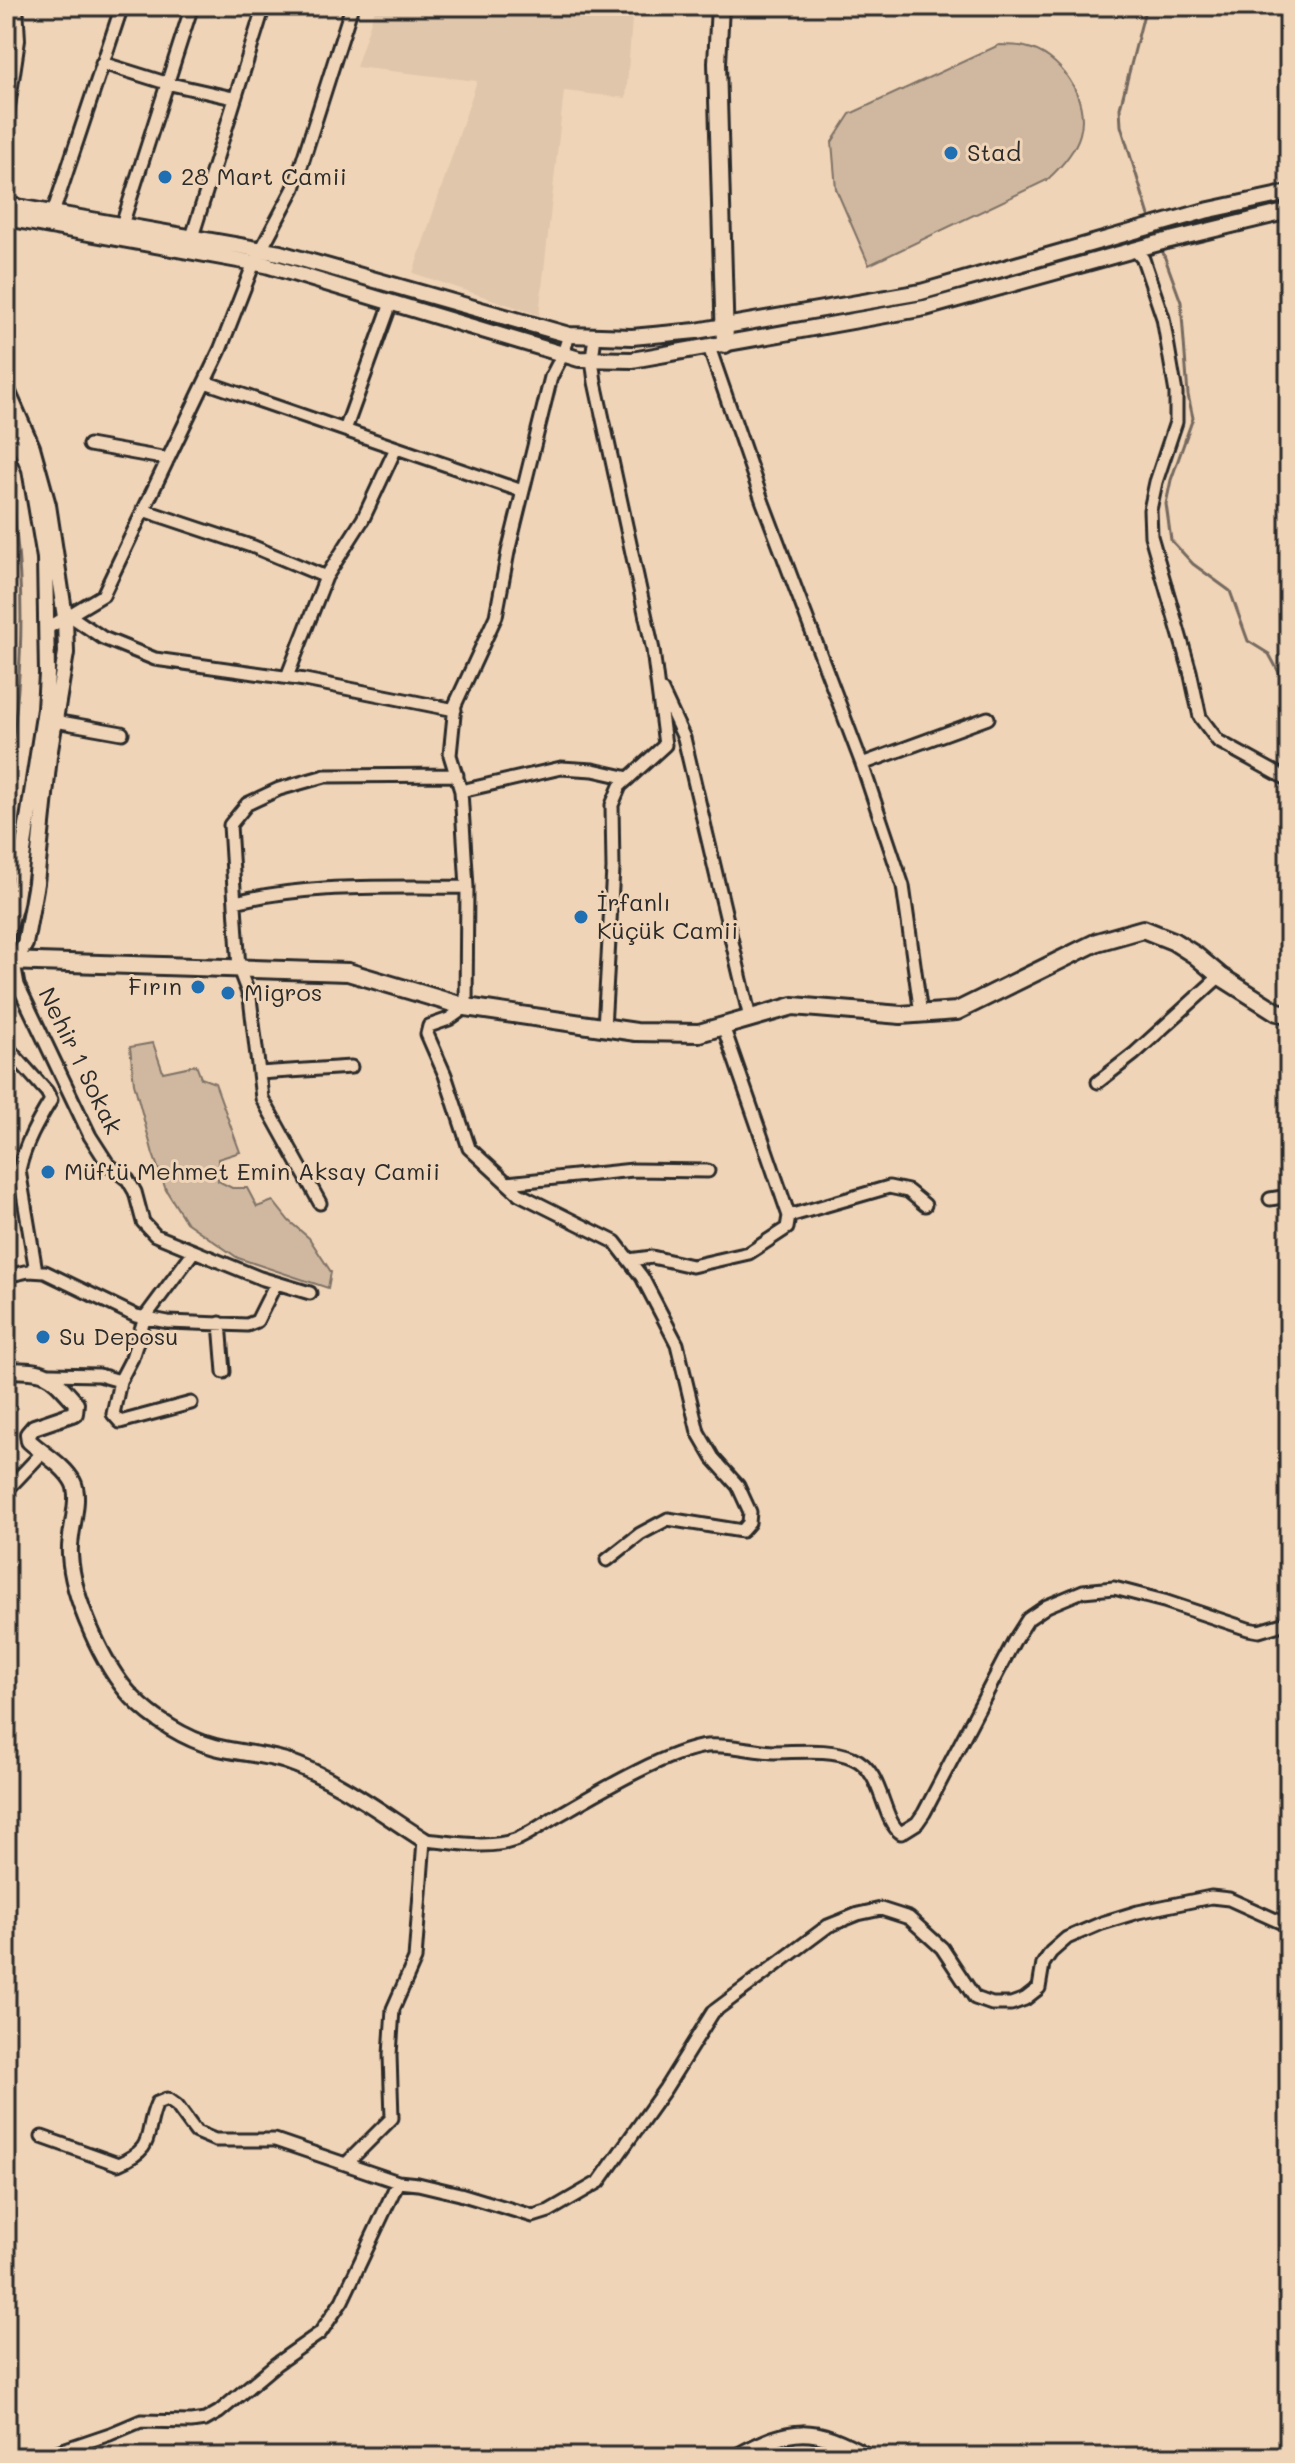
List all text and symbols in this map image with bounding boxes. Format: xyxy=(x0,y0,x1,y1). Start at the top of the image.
place label: Stad xyxy=(967,136,1021,167)
marker: Stad xyxy=(942,144,960,162)
place label: 28 Mart Camii xyxy=(181,160,347,191)
marker: 28 Mart Camii xyxy=(156,168,174,186)
place label: İrfanlı Küçük Camii xyxy=(597,886,738,945)
marker: İrfanlı Küçük Camii xyxy=(572,908,590,926)
place label: Fırın xyxy=(128,970,182,1001)
place label: Migros xyxy=(244,976,322,1007)
marker: Fırın xyxy=(189,978,207,996)
street label: Nehir 1 Sokak xyxy=(32,982,130,1139)
marker: Migros xyxy=(219,984,237,1002)
place label: Müftü Mehmet Emin Aksay Camii xyxy=(64,1155,440,1186)
marker: Müftü Mehmet Emin Aksay Camii xyxy=(39,1163,57,1181)
place label: Su Deposu xyxy=(59,1320,179,1351)
marker: Su Deposu xyxy=(34,1328,52,1346)

